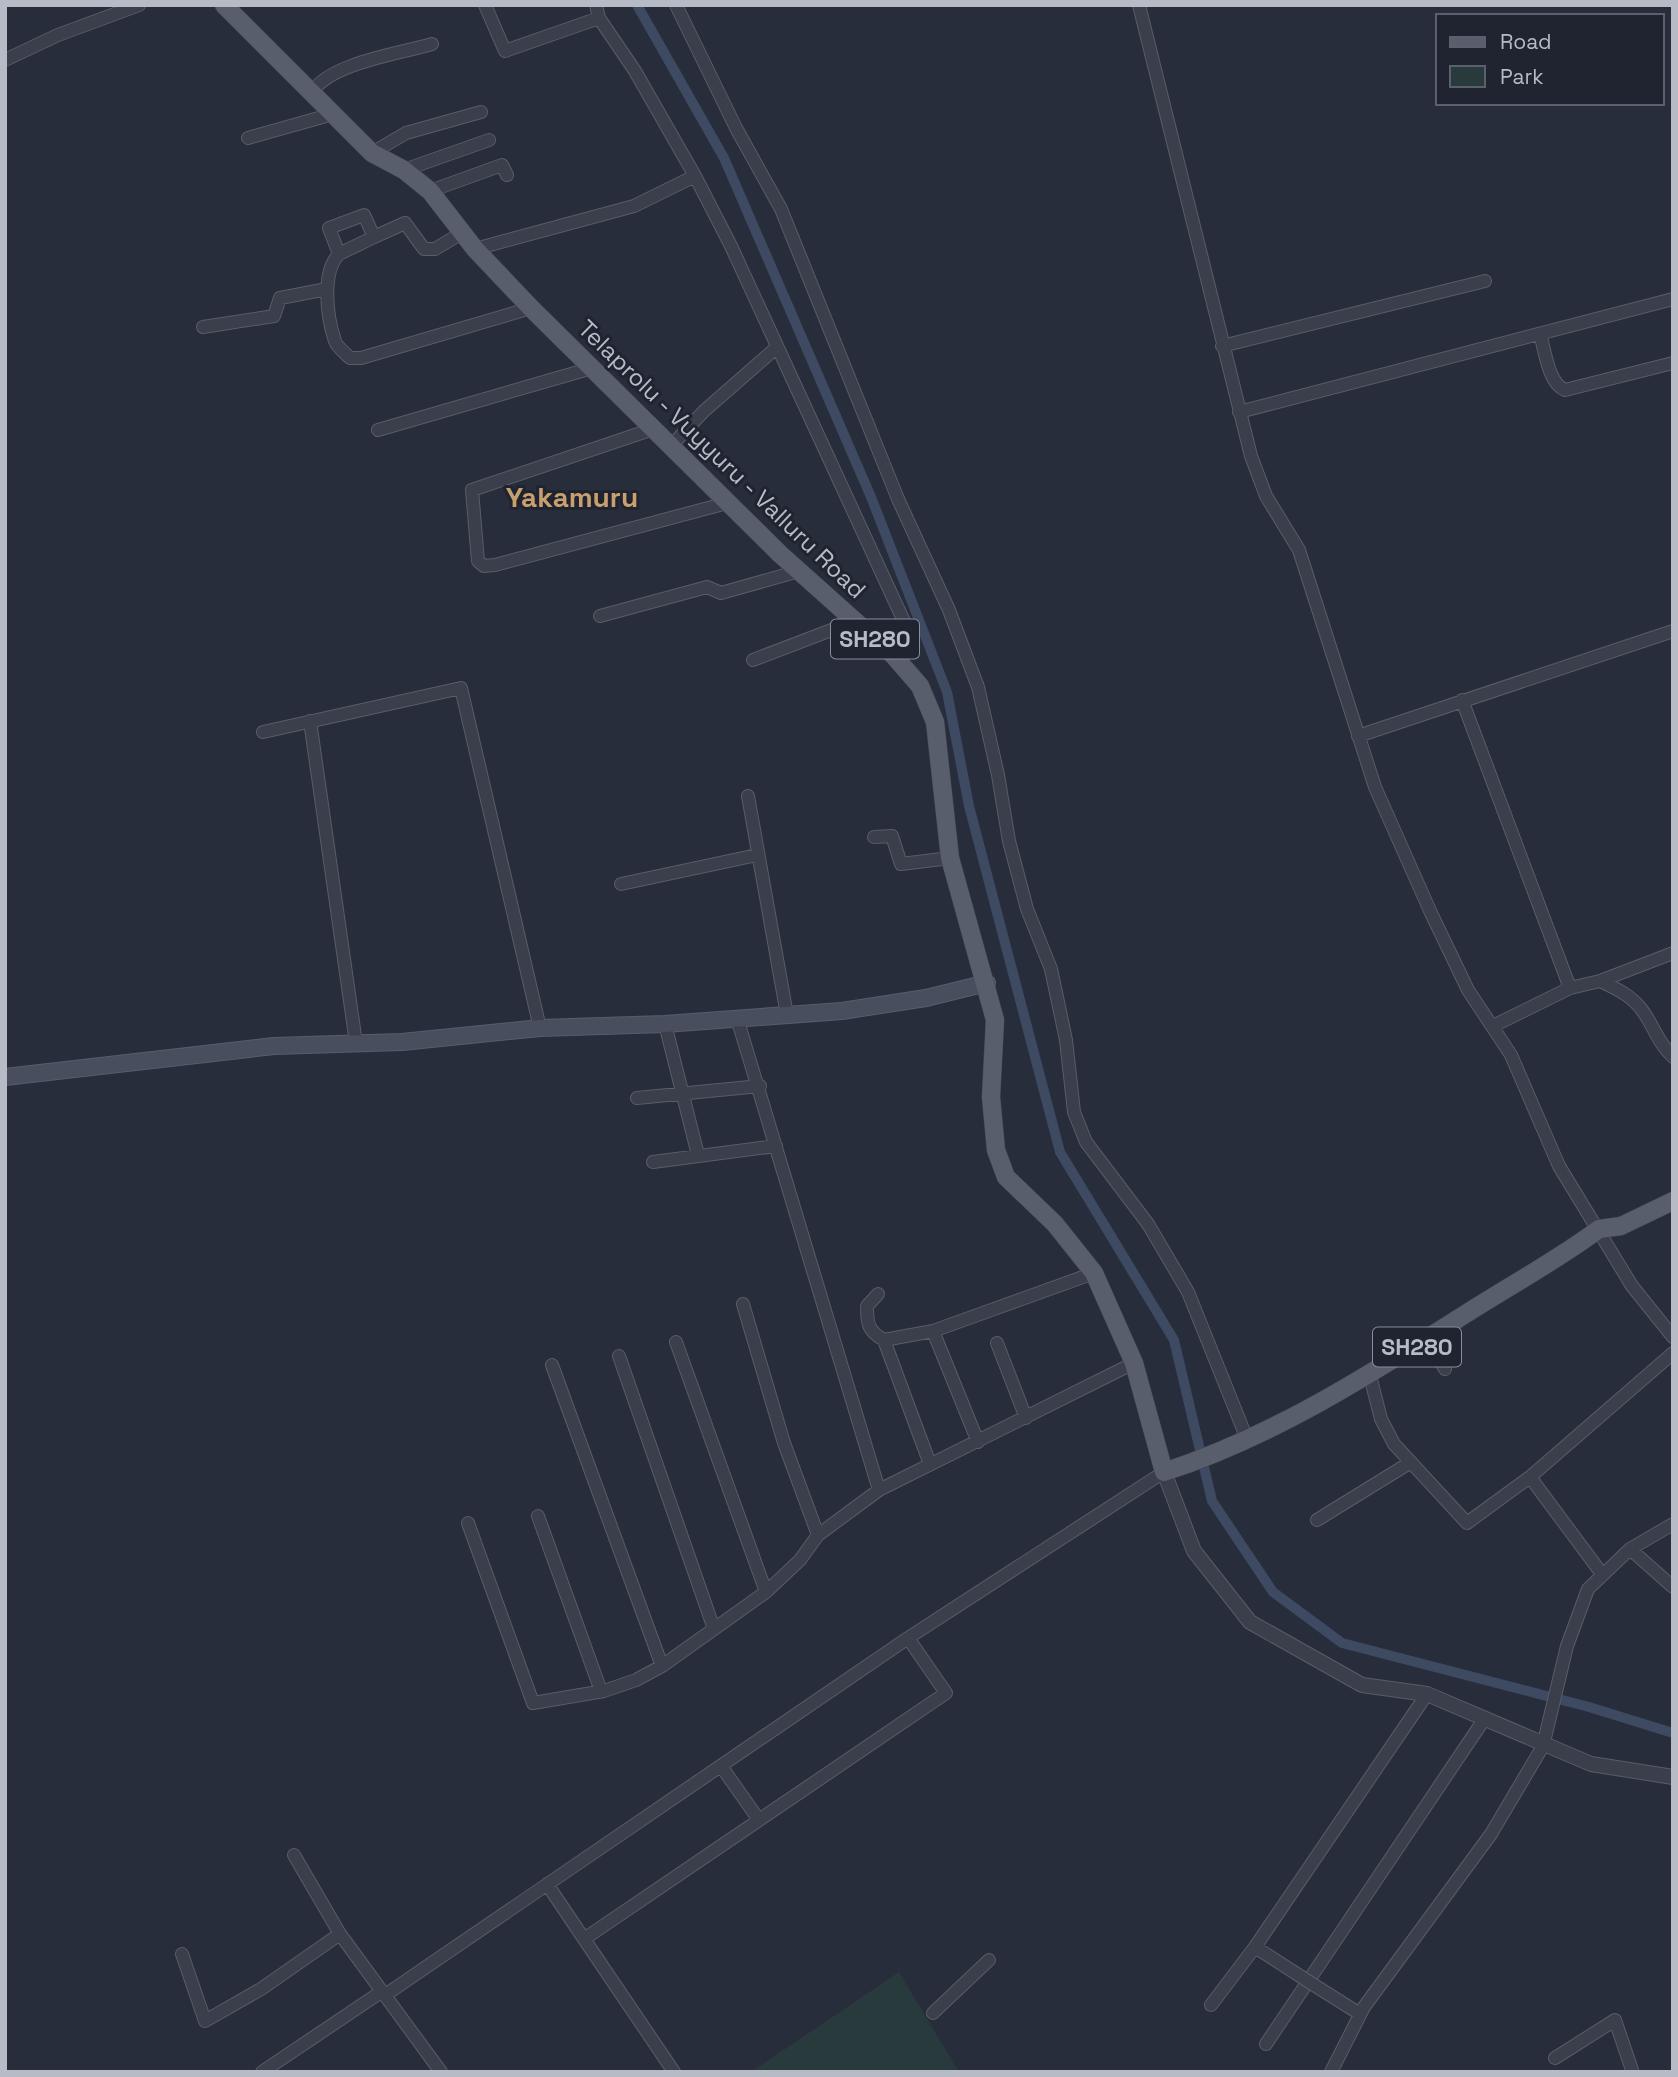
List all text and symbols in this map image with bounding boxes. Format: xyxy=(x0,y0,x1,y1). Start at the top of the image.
legend xyxy=(1436,14,1664,105)
text: Road xyxy=(1500,28,1552,55)
text: Park xyxy=(1500,63,1544,90)
street label: Telaprolu - Vuyyuru - Valluru Road xyxy=(572,313,872,605)
district label: Yakamuru xyxy=(506,479,638,515)
road number: SH280 xyxy=(831,620,919,659)
road number: SH280 xyxy=(1373,1328,1461,1366)

